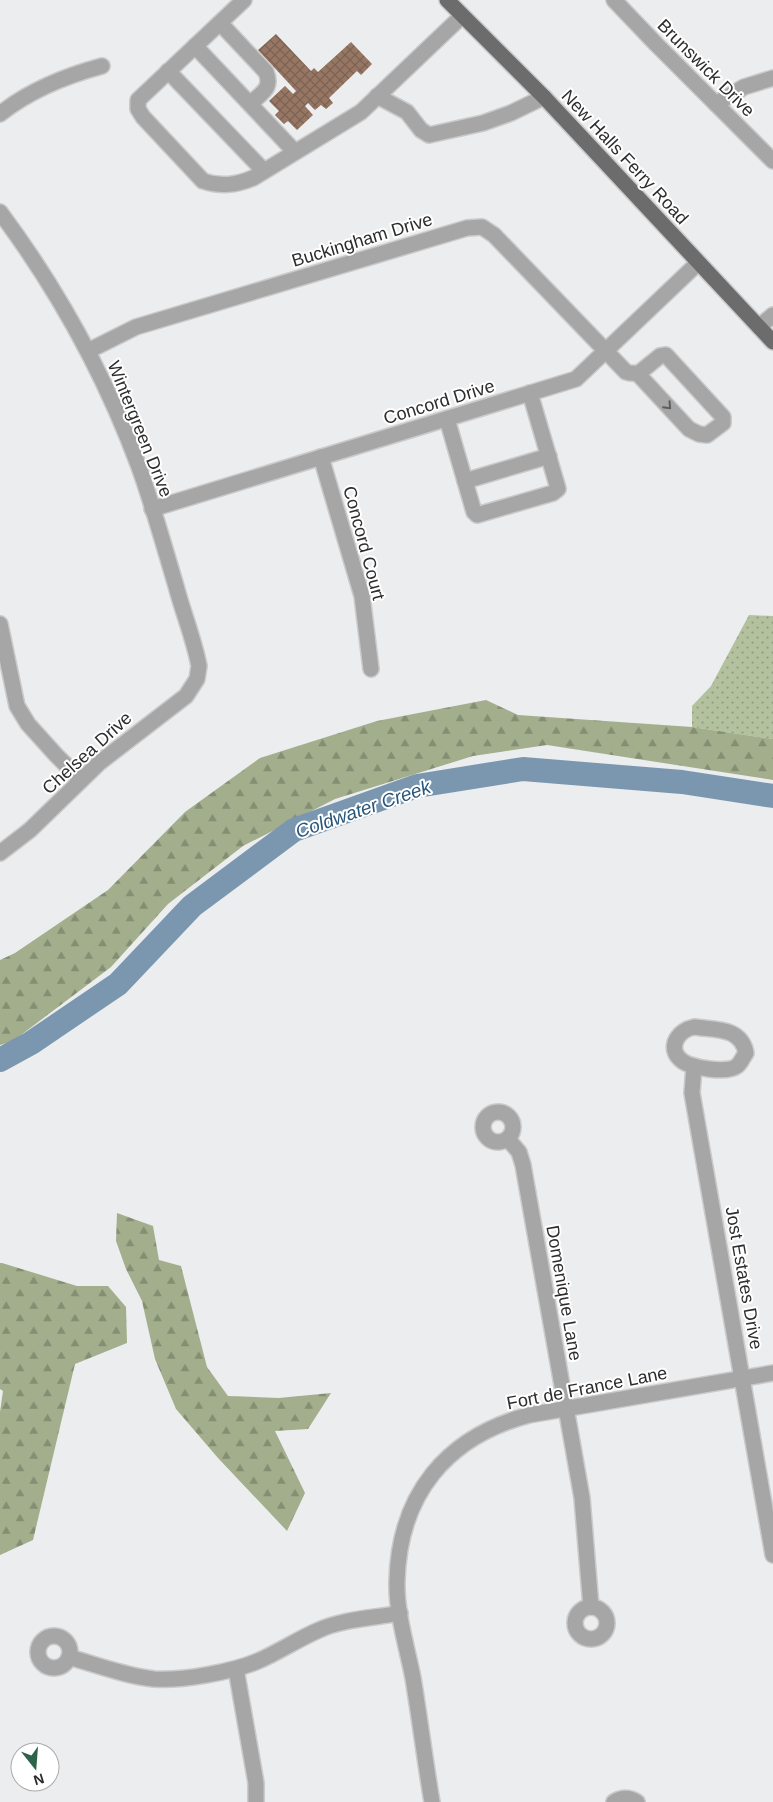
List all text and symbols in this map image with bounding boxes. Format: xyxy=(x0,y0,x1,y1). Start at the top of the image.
street label: Brunswick Drive xyxy=(653,15,759,121)
street label: New Halls Ferry Road xyxy=(558,86,692,228)
street label: Buckingham Drive xyxy=(289,209,435,271)
street label: Wintergreen Drive xyxy=(104,358,176,500)
street label: Concord Drive xyxy=(381,376,497,428)
one-way arrow xyxy=(662,401,671,410)
street label: Concord Court xyxy=(339,484,389,602)
street label: Chelsea Drive xyxy=(38,708,136,798)
water label: Coldwater Creek xyxy=(293,776,435,842)
street label: Jost Estates Drive xyxy=(722,1205,766,1351)
street label: Domenique Lane xyxy=(542,1224,586,1362)
street label: Fort de France Lane xyxy=(505,1363,669,1413)
north arrow xyxy=(10,1742,60,1792)
text: N xyxy=(32,1770,46,1789)

